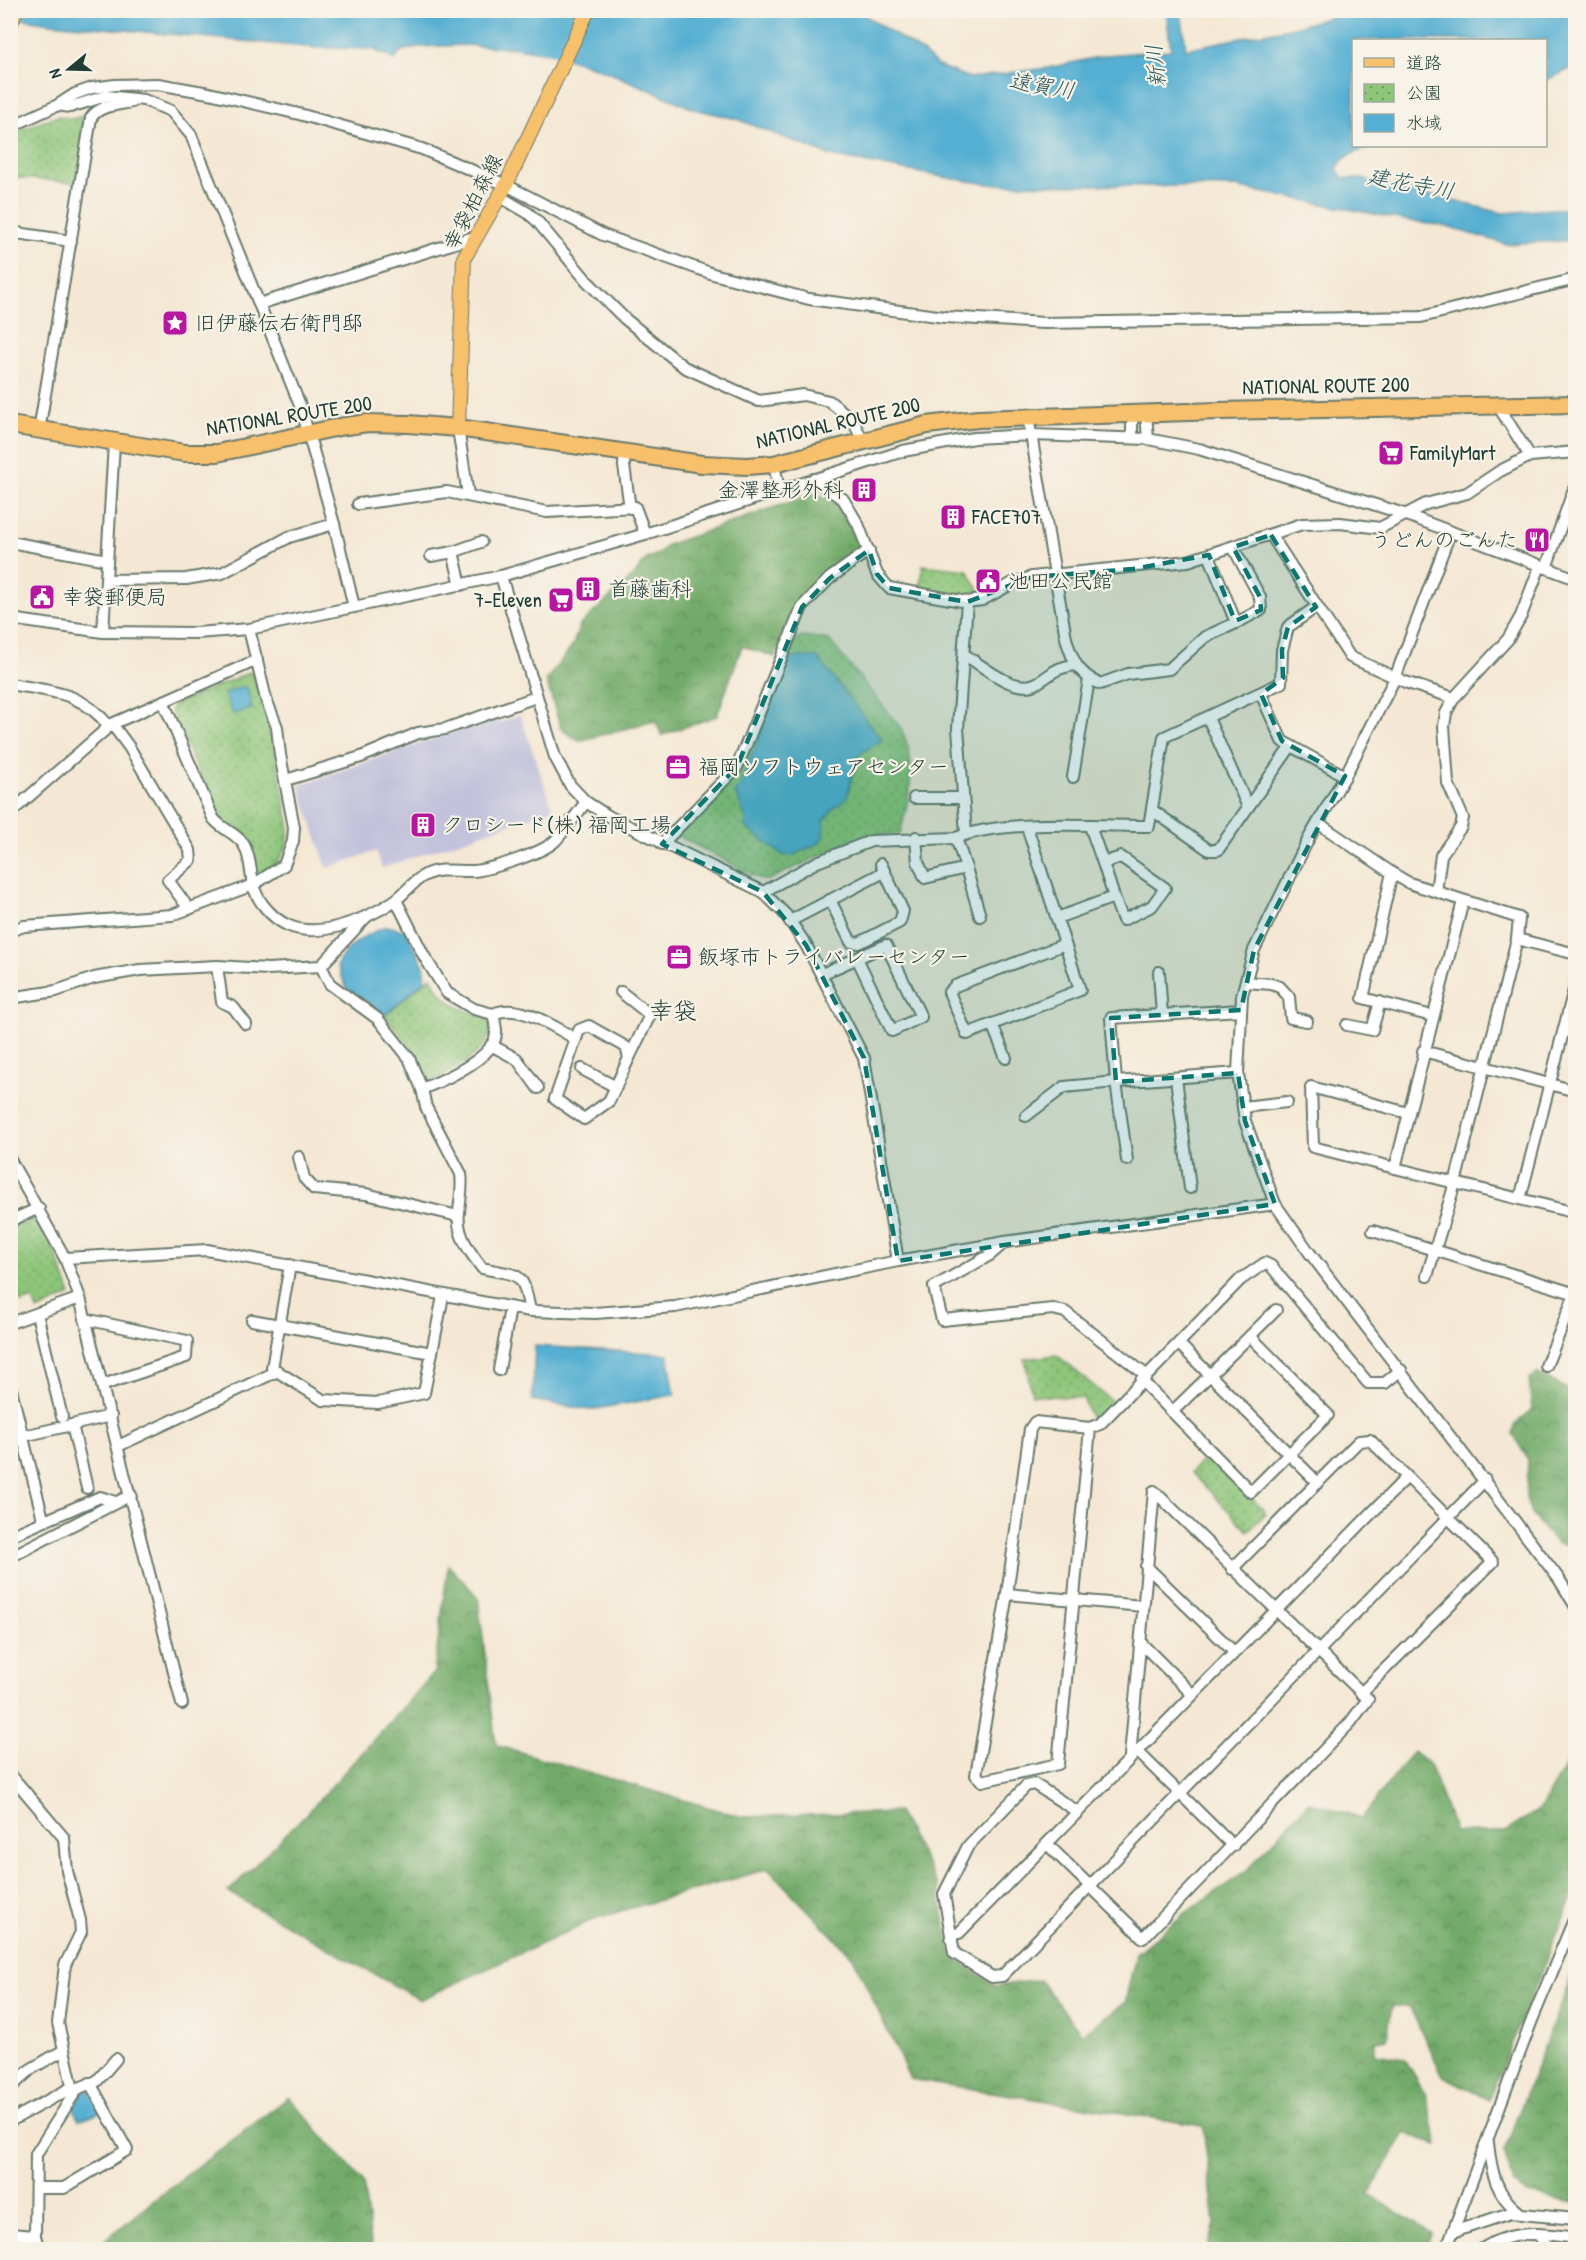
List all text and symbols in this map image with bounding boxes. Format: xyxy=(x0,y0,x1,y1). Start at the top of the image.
north arrow xyxy=(39,39,99,99)
legend xyxy=(1352,39,1547,147)
water label: 新川 xyxy=(1138,43,1172,89)
text: 道路 xyxy=(1406,50,1442,75)
water label: 遠賀川 xyxy=(1007,64,1077,106)
text: N xyxy=(43,66,67,81)
text: 公園 xyxy=(1406,80,1442,105)
text: 水域 xyxy=(1406,110,1442,135)
street label: 幸袋柏森線 xyxy=(436,148,509,255)
water label: 建花寺川 xyxy=(1365,160,1457,206)
place icon: 旧伊藤伝右衛門邸 xyxy=(160,308,190,338)
place label: 旧伊藤伝右衛門邸 xyxy=(195,308,363,337)
street label: NATIONAL ROUTE 200 xyxy=(1242,370,1410,401)
street label: NATIONAL ROUTE 200 xyxy=(204,388,374,443)
street label: NATIONAL ROUTE 200 xyxy=(753,390,923,455)
supermarket icon: FamilyMart xyxy=(1376,438,1406,468)
place label: FamilyMart xyxy=(1409,438,1496,467)
place label: 金澤整形外科 xyxy=(718,475,844,504)
building icon: 金澤整形外科 xyxy=(849,475,879,505)
building icon: FACE707 xyxy=(938,502,968,532)
place label: FACE707 xyxy=(971,502,1041,531)
place label: うどんのごんた xyxy=(1371,525,1518,554)
restaurant icon: うどんのごんた xyxy=(1522,525,1552,555)
public building icon: 池田公民館 xyxy=(973,566,1003,596)
place label: 池田公民館 xyxy=(1008,566,1113,595)
building icon: 首藤歯科 xyxy=(573,574,603,604)
place label: 首藤歯科 xyxy=(608,574,692,603)
public building icon: 幸袋郵便局 xyxy=(27,582,57,612)
place label: 幸袋郵便局 xyxy=(62,582,167,611)
place label: 7-Eleven xyxy=(474,585,542,614)
supermarket icon: 7-Eleven xyxy=(546,585,576,615)
office icon: 福岡ソフトウェアセンター xyxy=(663,752,693,782)
place label: 福岡ソフトウェアセンター xyxy=(698,752,949,781)
building icon: クロシード(株) 福岡工場 xyxy=(408,810,438,840)
place label: クロシード(株) 福岡工場 xyxy=(442,810,672,839)
office icon: 飯塚市トライバレーセンター xyxy=(664,942,694,972)
place label: 飯塚市トライバレーセンター xyxy=(698,942,970,971)
district label: 幸袋 xyxy=(649,994,697,1026)

